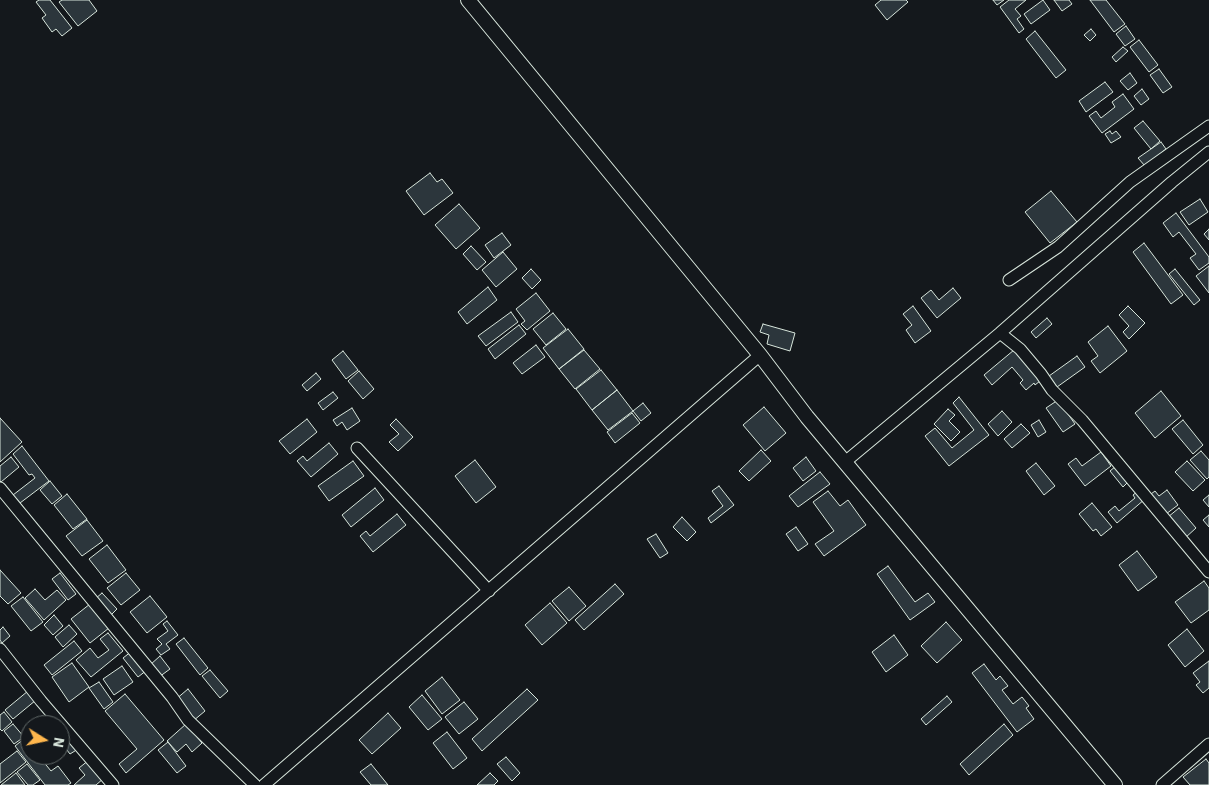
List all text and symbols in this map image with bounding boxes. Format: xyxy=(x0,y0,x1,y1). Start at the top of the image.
north arrow xyxy=(20,715,70,765)
text: N xyxy=(49,736,69,749)

